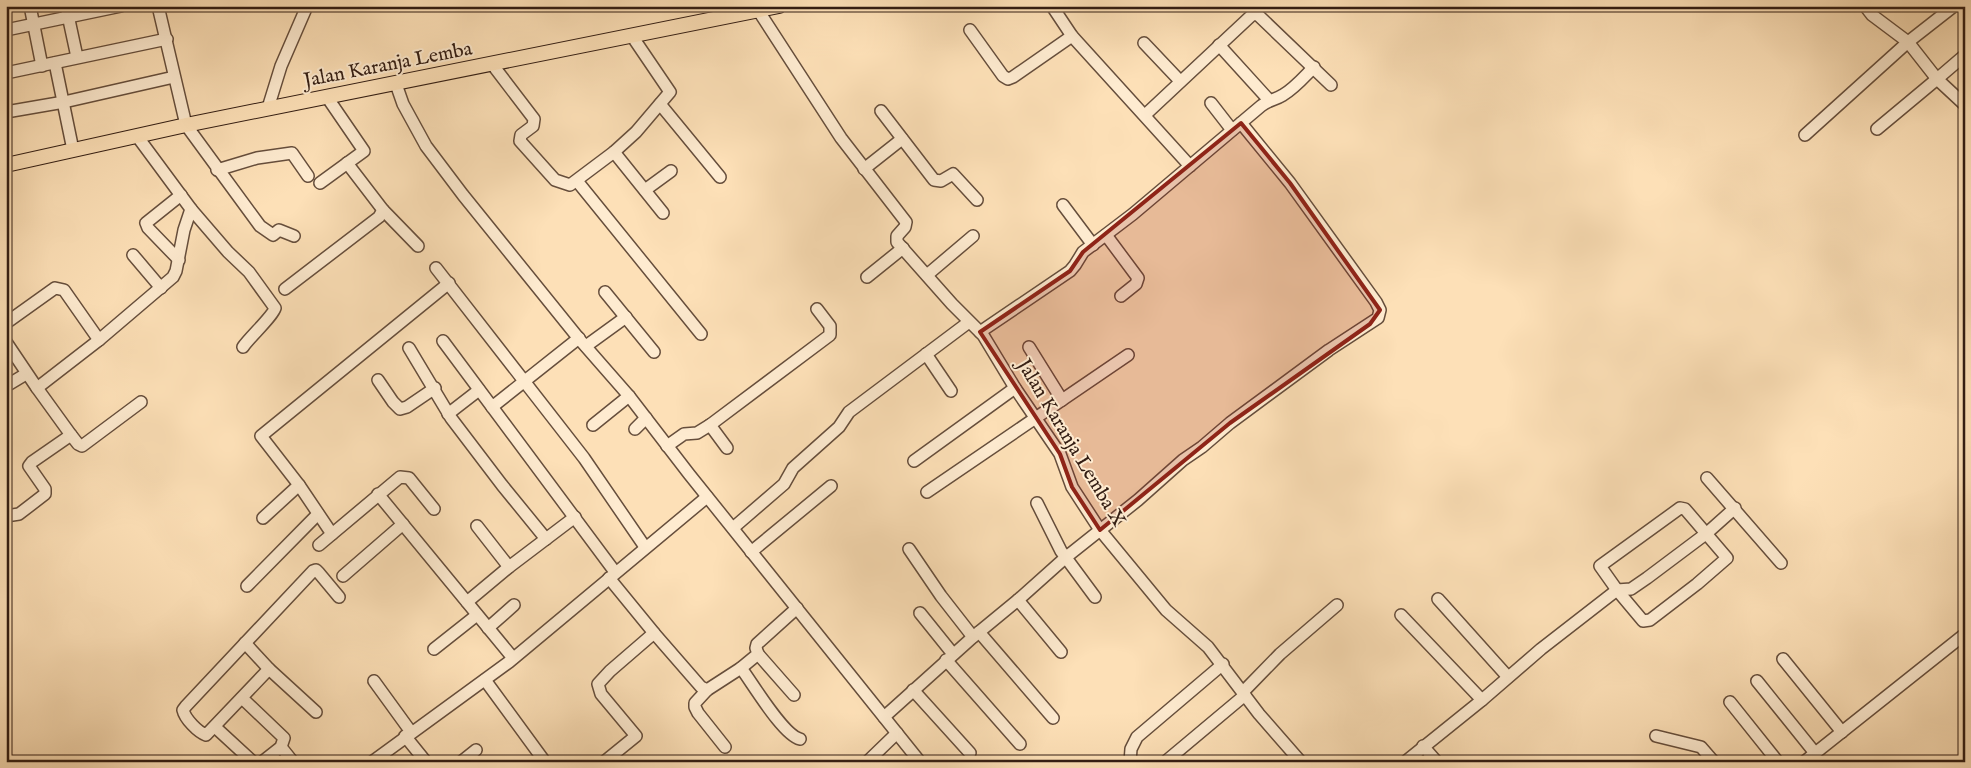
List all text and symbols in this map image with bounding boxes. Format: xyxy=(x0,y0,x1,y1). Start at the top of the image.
street label: Jalan Karanja Lemba xyxy=(300,36,475,94)
street label: Jalan Karanja Lemba X xyxy=(1010,353,1131,532)

